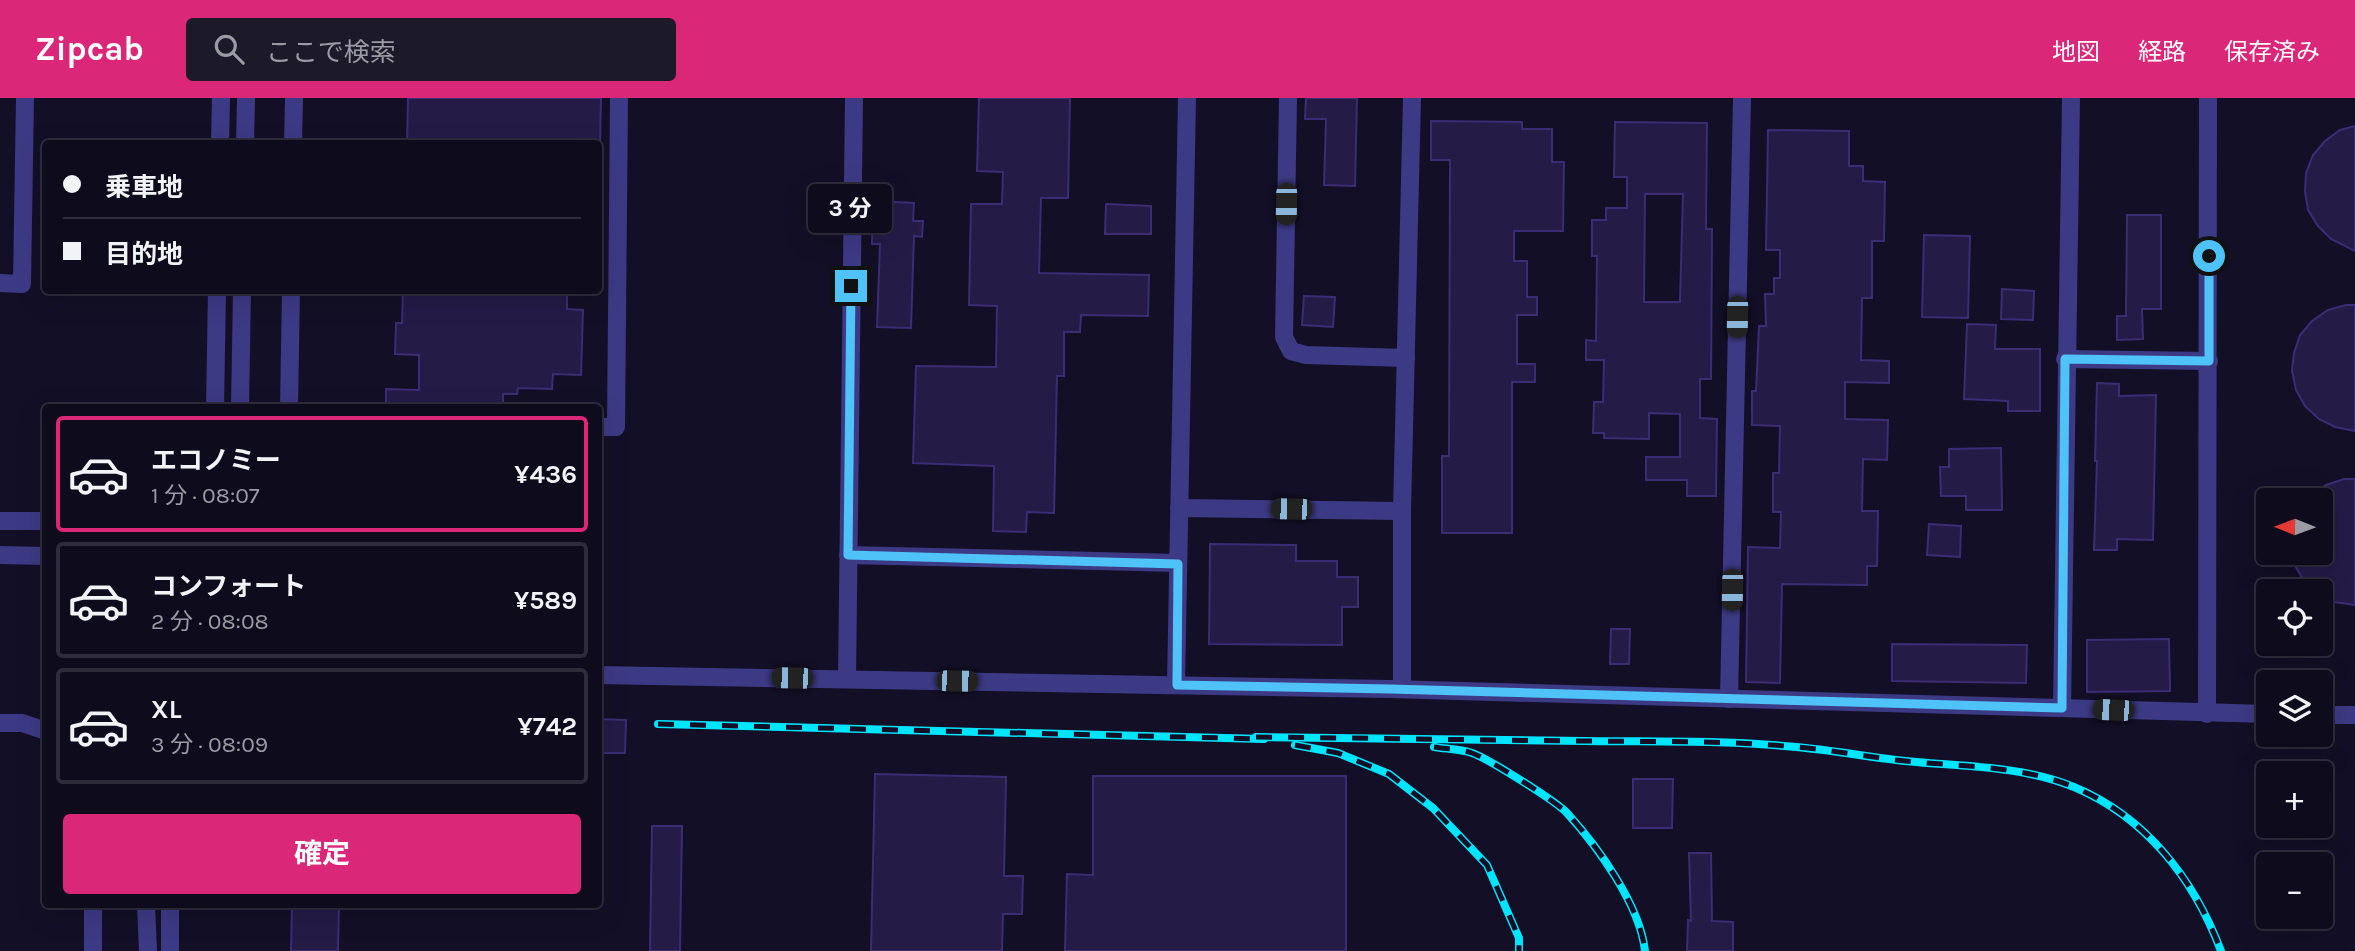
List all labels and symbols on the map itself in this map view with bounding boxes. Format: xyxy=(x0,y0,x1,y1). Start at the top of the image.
car xyxy=(1276,183,1297,225)
callout: 3 分 xyxy=(809,184,893,234)
route start xyxy=(2193,240,2225,272)
route end xyxy=(835,270,867,302)
car xyxy=(1727,296,1748,338)
north arrow xyxy=(2256,488,2333,565)
car xyxy=(1270,498,1313,520)
car xyxy=(1722,569,1743,611)
car xyxy=(771,667,814,689)
car xyxy=(936,670,979,692)
car xyxy=(2092,699,2135,721)

